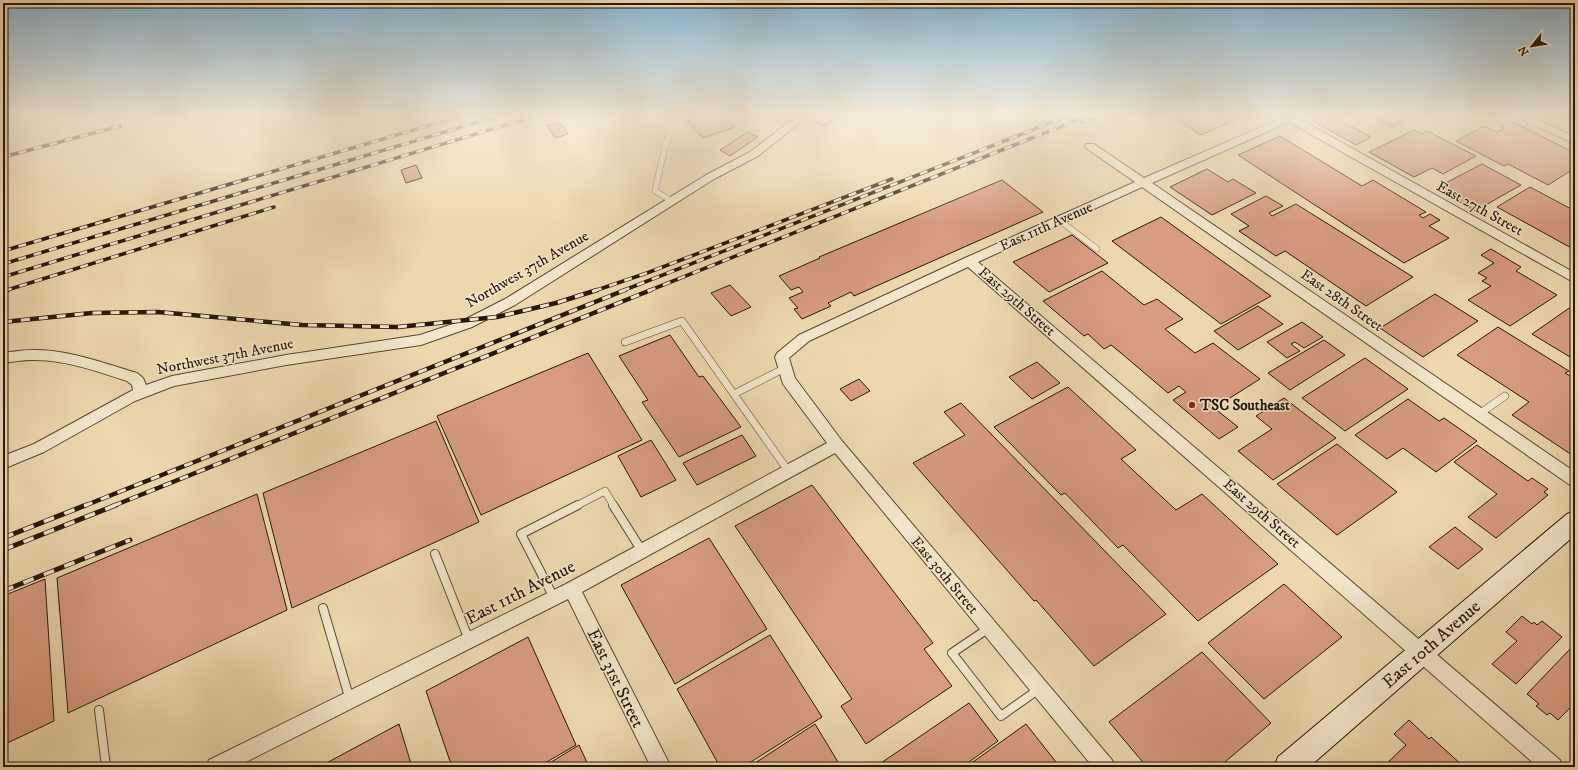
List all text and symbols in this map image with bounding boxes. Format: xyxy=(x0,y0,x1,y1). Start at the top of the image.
north arrow xyxy=(1512,26,1552,66)
text: N xyxy=(1516,43,1533,58)
street label: East 27th Street xyxy=(1433,177,1527,240)
street label: East 11th Avenue xyxy=(997,197,1096,256)
street label: Northwest 37th Avenue xyxy=(462,226,592,312)
street label: East 29th Street xyxy=(974,263,1059,340)
street label: East 28th Street xyxy=(1297,265,1387,336)
street label: Northwest 37th Avenue xyxy=(155,334,295,379)
place label: TSC Southeast xyxy=(1199,396,1290,415)
marker: TSC Southeast xyxy=(1187,400,1197,410)
street label: East 29th Street xyxy=(1219,475,1304,552)
street label: East 30th Street xyxy=(907,533,983,618)
street label: East 11th Avenue xyxy=(462,556,579,630)
street label: East 10th Avenue xyxy=(1378,596,1485,693)
street label: East 31st Street xyxy=(582,625,649,732)

